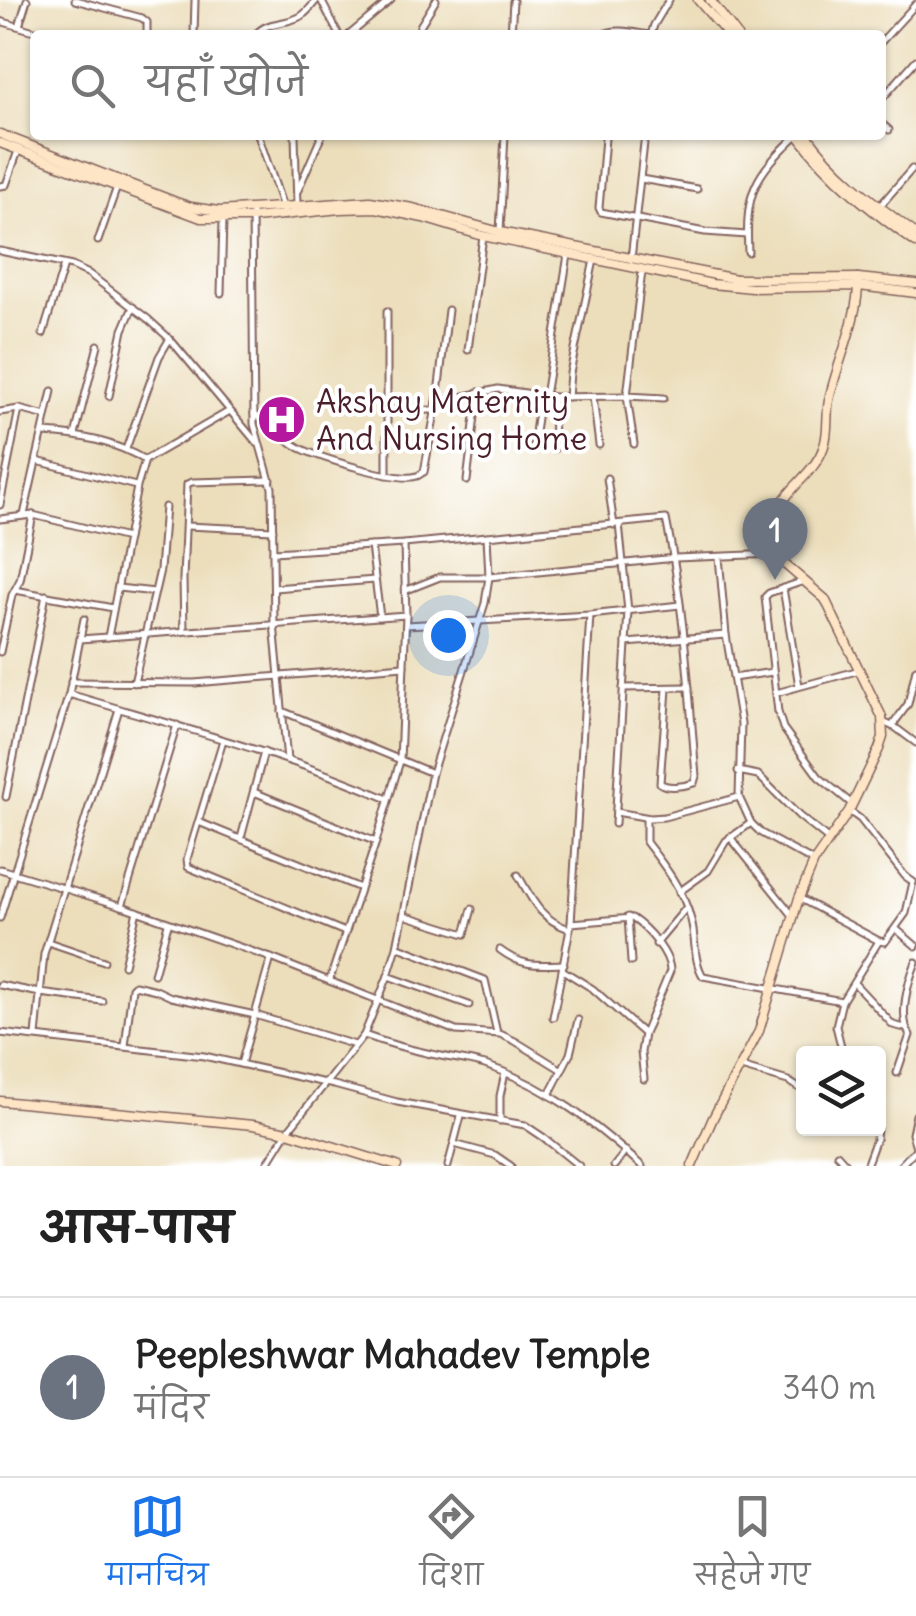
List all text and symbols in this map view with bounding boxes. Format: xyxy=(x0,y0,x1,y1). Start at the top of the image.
search box xyxy=(30,30,886,140)
icon: search xyxy=(65,58,120,113)
text: यहाँ खोजें xyxy=(145,58,308,105)
place label: Akshay Maternity And Nursing Home xyxy=(316,381,587,459)
hospital icon: Akshay Maternity And Nursing Home xyxy=(255,394,307,446)
pin: 1 xyxy=(742,498,808,580)
your location xyxy=(423,610,474,661)
map controls xyxy=(796,1046,886,1136)
button: layers xyxy=(796,1046,886,1136)
text: आस-पास xyxy=(40,1201,233,1253)
text: Peepleshwar Mahadev Temple xyxy=(135,1331,651,1378)
text: 1 xyxy=(66,1367,79,1408)
text: 340 m xyxy=(783,1367,876,1408)
text: मंदिर xyxy=(135,1387,209,1428)
tab: मानचित्र xyxy=(106,1489,208,1606)
tab: दिशा xyxy=(420,1489,483,1606)
tab: सहेजे गए xyxy=(695,1489,810,1606)

